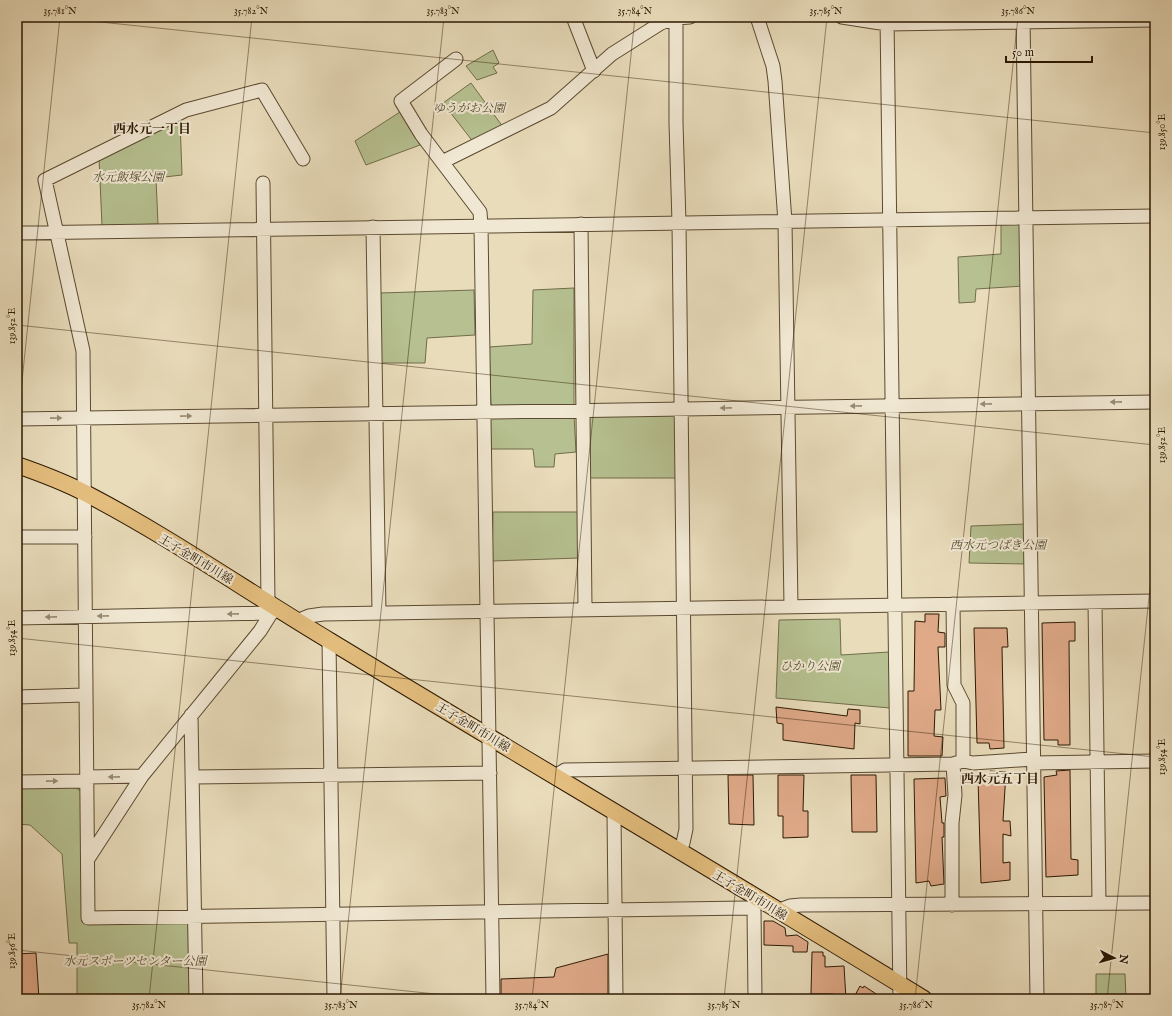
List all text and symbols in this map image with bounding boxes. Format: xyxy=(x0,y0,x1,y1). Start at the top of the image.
text: 35.781°N xyxy=(43,5,77,18)
text: 35.782°N xyxy=(234,5,268,18)
text: 35.783°N xyxy=(426,5,460,18)
text: 35.784°N xyxy=(618,5,652,18)
text: 35.785°N xyxy=(809,5,843,18)
text: 35.786°N xyxy=(1001,5,1035,18)
scale bar xyxy=(1006,38,1092,64)
text: 50 m xyxy=(1012,45,1034,60)
park label: ゆうがお公園 xyxy=(433,101,507,116)
text: 139.850°E xyxy=(1156,114,1169,150)
district label: 西水元一丁目 xyxy=(113,121,191,138)
park label: 水元飯塚公園 xyxy=(92,170,166,185)
text: 139.852°E xyxy=(6,308,19,344)
one-way arrow xyxy=(1110,399,1122,406)
one-way arrow xyxy=(979,401,992,407)
one-way arrow xyxy=(849,403,862,409)
one-way arrow xyxy=(719,405,732,411)
one-way arrow xyxy=(180,413,192,420)
one-way arrow xyxy=(50,415,63,421)
text: 139.852°E xyxy=(1156,427,1169,463)
street label: 王子金町市川線 xyxy=(156,531,236,587)
park label: 西水元つばき公園 xyxy=(950,538,1048,553)
one-way arrow xyxy=(226,611,239,617)
one-way arrow xyxy=(96,613,109,619)
one-way arrow xyxy=(44,614,57,620)
text: 139.854°E xyxy=(6,620,19,656)
park label: ひかり公園 xyxy=(780,659,842,674)
street label: 王子金町市川線 xyxy=(433,699,513,755)
text: 139.854°E xyxy=(1156,739,1169,775)
district label: 西水元五丁目 xyxy=(961,771,1039,788)
one-way arrow xyxy=(108,773,120,780)
one-way arrow xyxy=(46,778,58,785)
street label: 王子金町市川線 xyxy=(710,867,790,923)
text: 139.856°E xyxy=(6,933,19,969)
north arrow xyxy=(1094,938,1134,978)
text: N xyxy=(1115,952,1131,965)
park label: 水元スポーツセンター公園 xyxy=(63,954,209,969)
text: 35.782°N xyxy=(132,999,166,1012)
text: 35.783°N xyxy=(324,999,358,1012)
text: 35.784°N xyxy=(515,999,549,1012)
text: 35.785°N xyxy=(707,999,741,1012)
text: 35.786°N xyxy=(899,999,933,1012)
text: 35.787°N xyxy=(1090,999,1124,1012)

